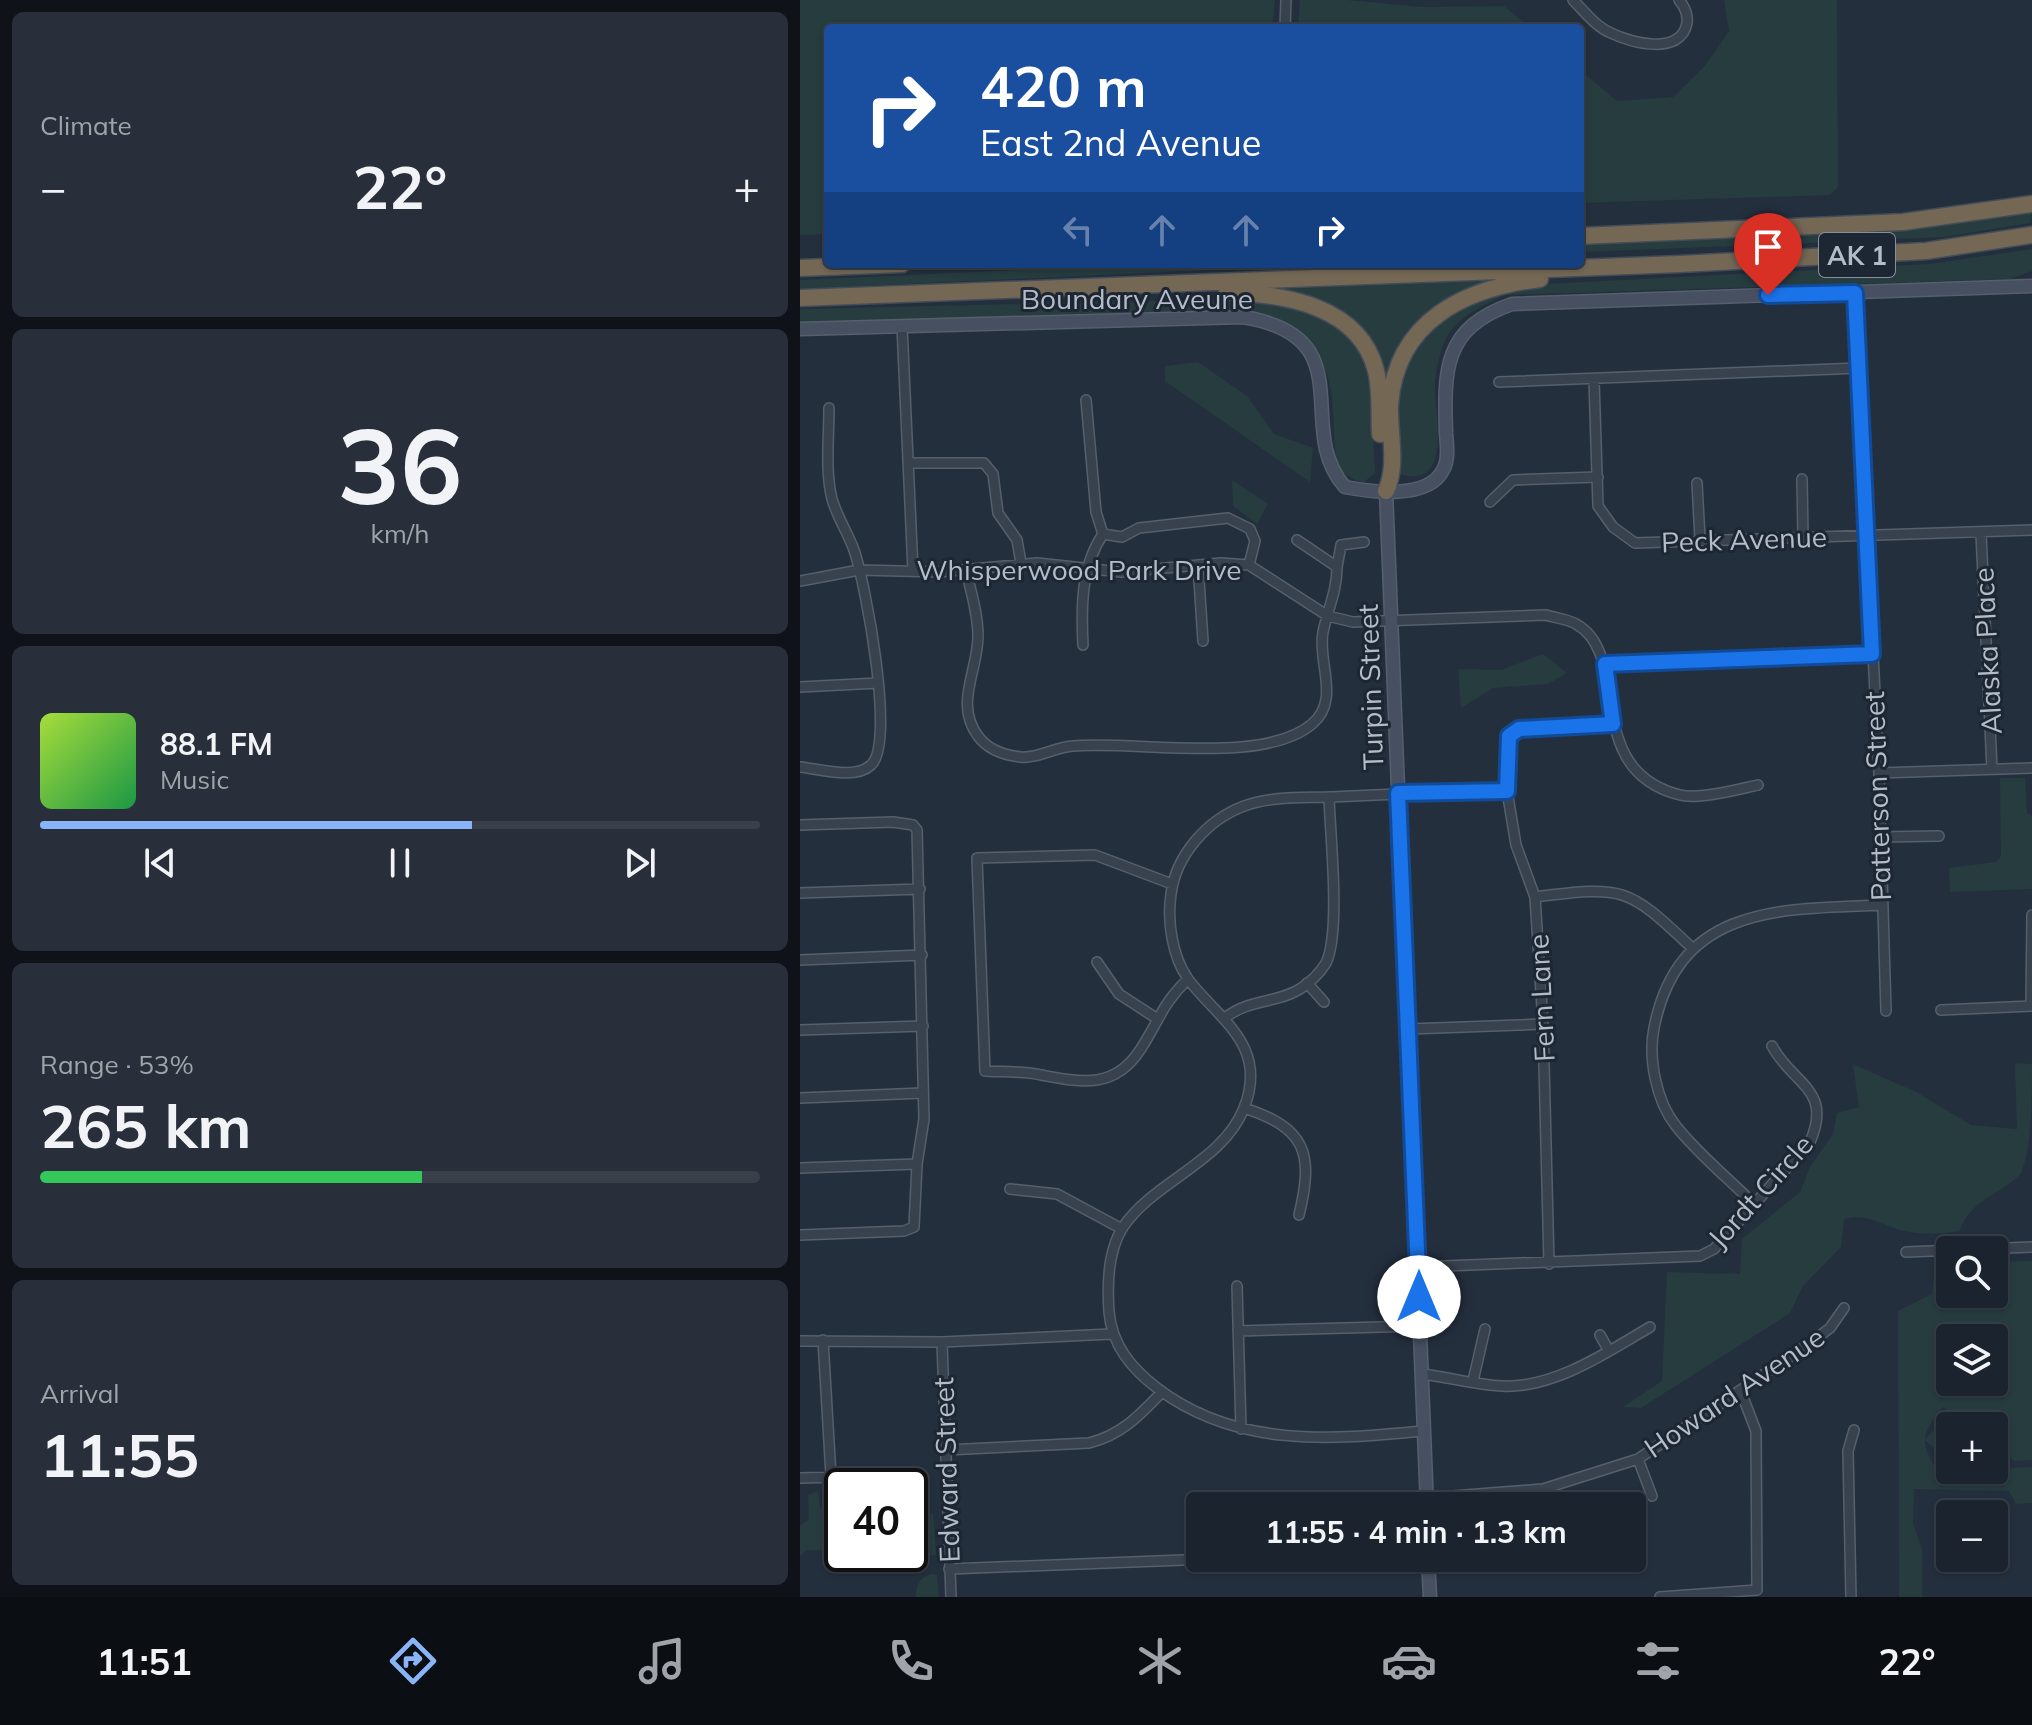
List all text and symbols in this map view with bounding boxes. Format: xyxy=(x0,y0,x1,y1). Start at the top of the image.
text: 420 m xyxy=(980,51,1147,121)
icon: right xyxy=(848,56,952,160)
text: Climate xyxy=(40,109,132,142)
text: East 2nd Avenue xyxy=(980,120,1261,165)
text: 22° xyxy=(353,149,447,224)
text: − xyxy=(40,160,66,215)
text: + xyxy=(734,160,760,215)
icon: left xyxy=(1056,208,1100,252)
icon: ahead xyxy=(1140,208,1184,252)
icon: ahead xyxy=(1224,208,1268,252)
icon: right xyxy=(1308,208,1352,252)
pin xyxy=(1734,213,1802,295)
icon: arrive xyxy=(1746,225,1790,269)
road number: AK 1 xyxy=(1819,233,1895,277)
street label: Boundary Aveune xyxy=(1021,281,1253,316)
text: 36 xyxy=(338,399,462,530)
text: km/h xyxy=(371,517,429,550)
street label: Peck Avenue xyxy=(1660,519,1828,559)
street label: Whisperwood Park Drive xyxy=(916,552,1242,587)
street label: Alaska Place xyxy=(1965,567,2009,735)
street label: Turpin Street xyxy=(1350,603,1390,770)
street label: Patterson Street xyxy=(1856,690,1898,901)
text: 88.1 FM xyxy=(160,725,273,763)
text: Music xyxy=(160,763,229,796)
icon: previous xyxy=(138,841,182,885)
icon: pause xyxy=(378,841,422,885)
icon: next xyxy=(618,841,662,885)
street label: Fern Lane xyxy=(1520,933,1562,1063)
text: Range · 53% xyxy=(40,1048,194,1081)
text: 265 km xyxy=(40,1088,252,1163)
street label: Jordt Circle xyxy=(1700,1127,1820,1255)
map controls xyxy=(1936,1236,2008,1572)
button: search xyxy=(1936,1236,2008,1308)
position arrow xyxy=(1377,1255,1461,1339)
street label: Howard Avenue xyxy=(1637,1319,1831,1465)
button: layers xyxy=(1936,1324,2008,1396)
street label: Edward Street xyxy=(925,1376,967,1563)
text: Arrival xyxy=(40,1377,120,1410)
button: + xyxy=(1936,1412,2008,1484)
text: 11:55 xyxy=(40,1417,199,1492)
speed limit sign: 40 xyxy=(824,1468,928,1572)
button: − xyxy=(1936,1500,2008,1572)
text: 11:55 · 4 min · 1.3 km xyxy=(1265,1513,1567,1551)
icon: directions xyxy=(385,1633,441,1689)
icon: music xyxy=(634,1633,690,1689)
icon: phone xyxy=(883,1633,939,1689)
icon: climate xyxy=(1132,1633,1188,1689)
icon: car xyxy=(1381,1633,1437,1689)
icon: filters xyxy=(1630,1633,1686,1689)
text: 11:51 xyxy=(96,1639,192,1684)
text: 22° xyxy=(1879,1639,1935,1684)

